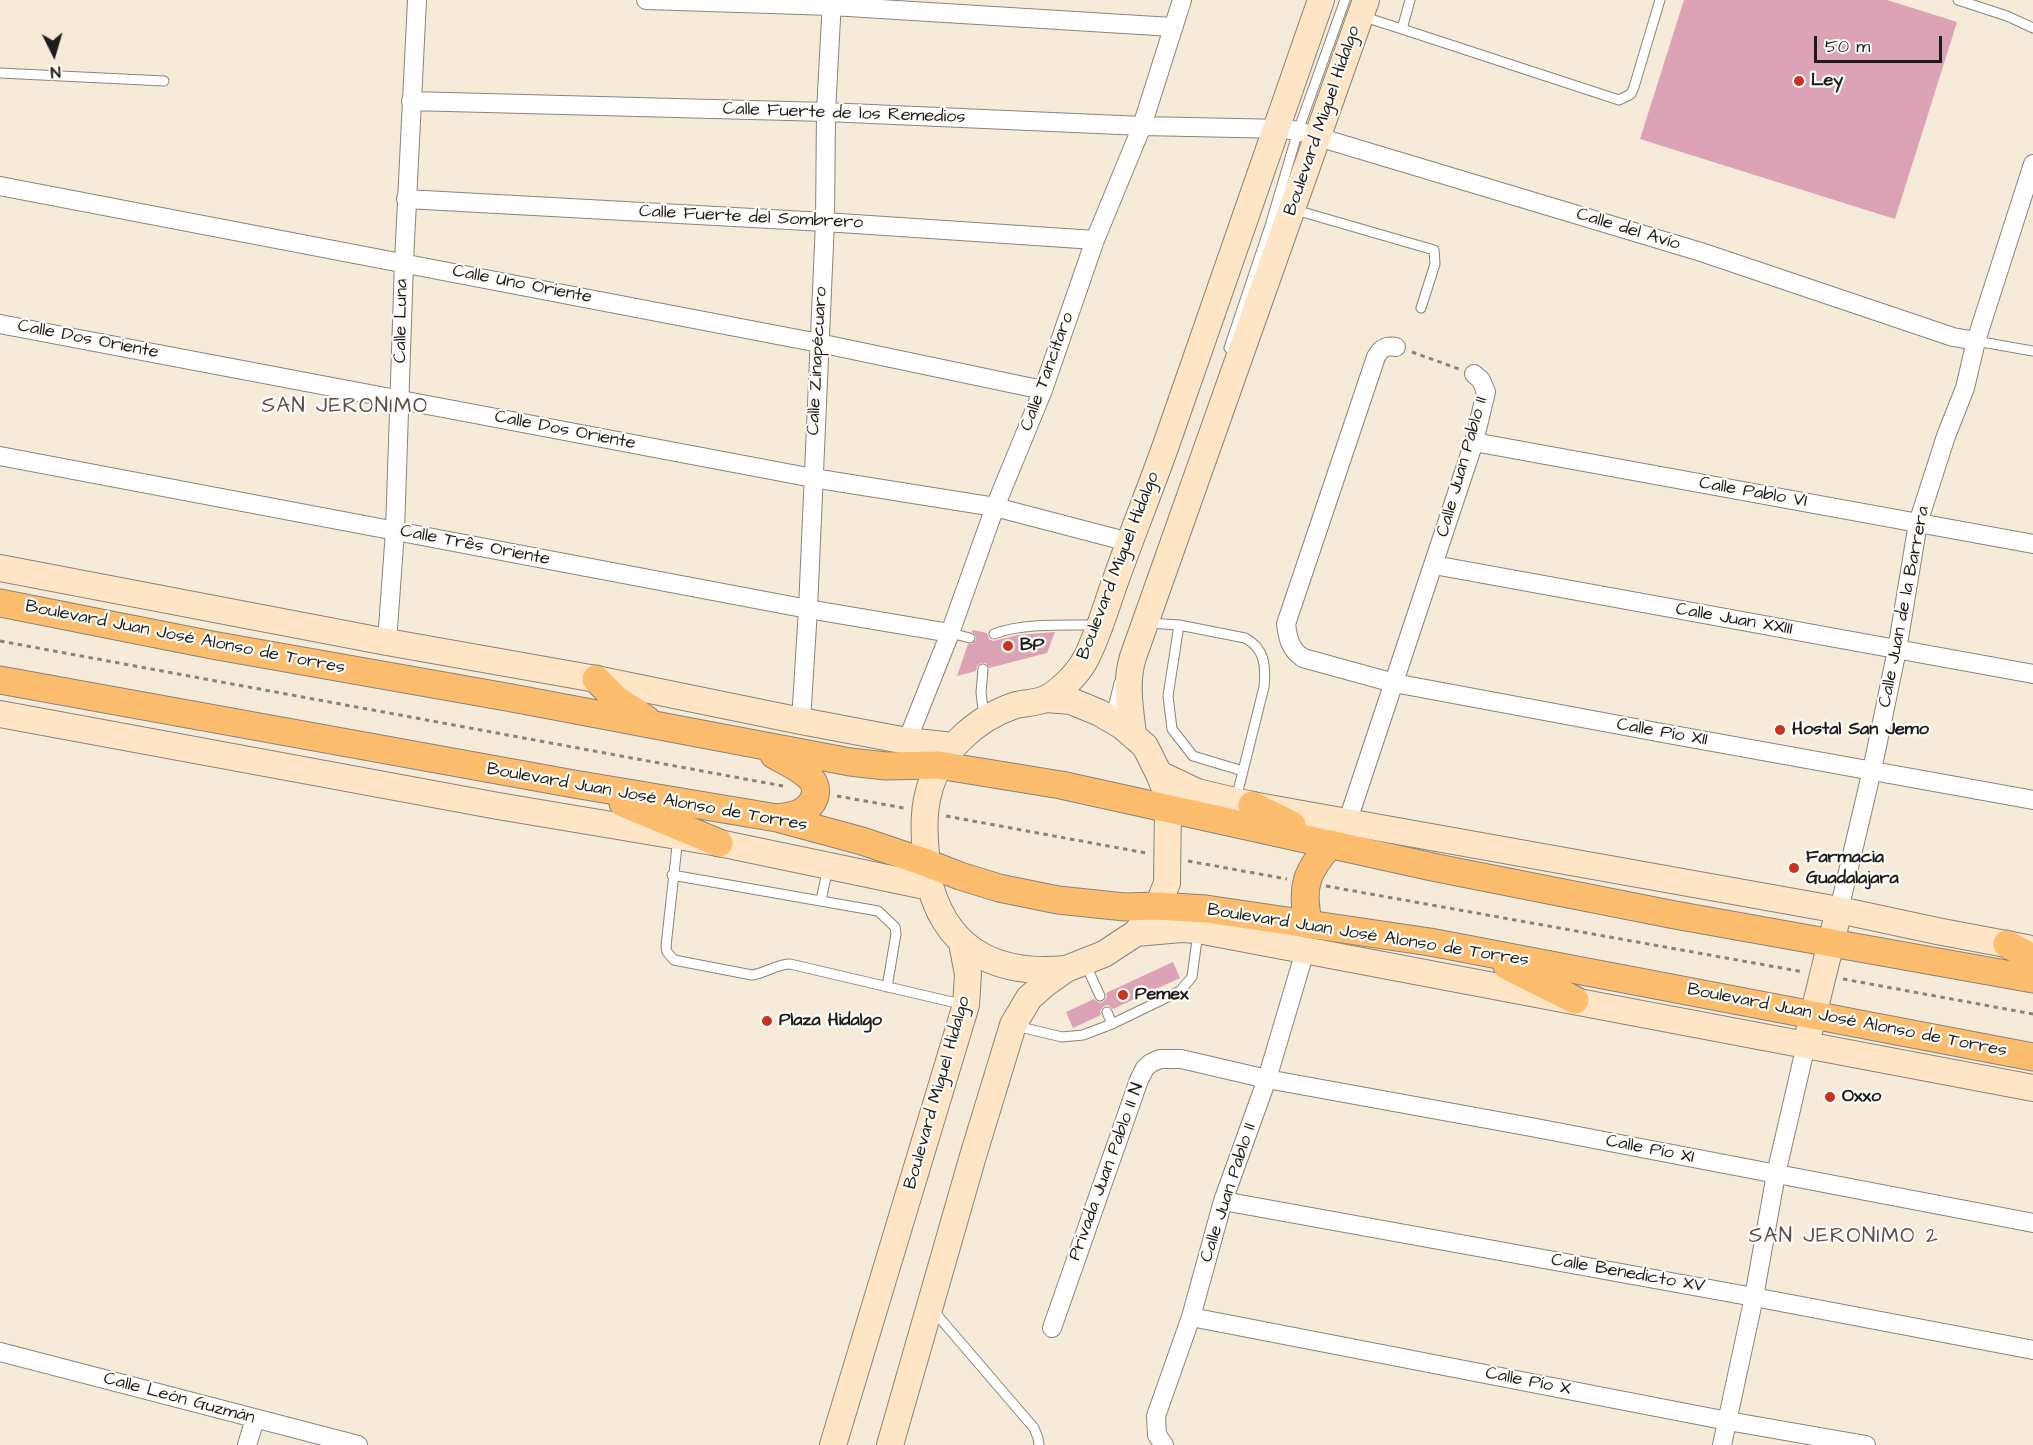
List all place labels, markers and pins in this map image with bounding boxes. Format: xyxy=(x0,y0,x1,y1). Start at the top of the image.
place label: Ley xyxy=(1811,70,1843,92)
marker: Ley xyxy=(1792,74,1806,88)
place label: BP xyxy=(1020,635,1044,657)
marker: BP xyxy=(1001,639,1015,653)
place label: Hostal San Jemo xyxy=(1792,719,1929,741)
marker: Hostal San Jemo xyxy=(1773,723,1787,737)
place label: Farmacia Guadalajara xyxy=(1806,847,1899,890)
marker: Farmacia Guadalajara xyxy=(1787,861,1801,875)
place label: Pemex xyxy=(1135,984,1188,1006)
marker: Pemex xyxy=(1116,988,1130,1002)
place label: Plaza Hidalgo xyxy=(779,1010,882,1032)
marker: Plaza Hidalgo xyxy=(760,1014,774,1028)
place label: Oxxo xyxy=(1842,1086,1881,1108)
marker: Oxxo xyxy=(1823,1090,1837,1104)

